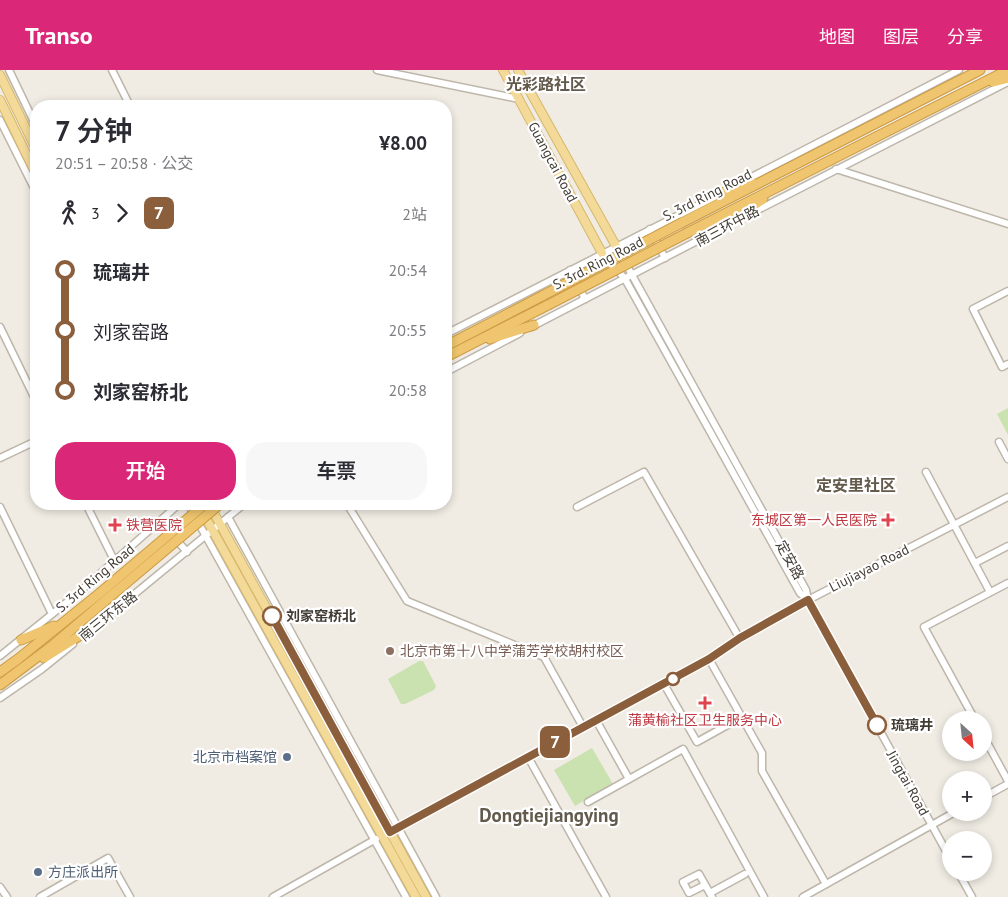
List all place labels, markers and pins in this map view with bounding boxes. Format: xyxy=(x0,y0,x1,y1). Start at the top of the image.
place label: 东城区第一人民医院 xyxy=(751,511,877,529)
marker: 东城区第一人民医院 xyxy=(881,513,895,527)
place label: 铁营医院 xyxy=(126,516,182,534)
marker: 铁营医院 xyxy=(108,518,122,532)
marker: 刘家窑桥北 xyxy=(262,606,282,626)
place label: 刘家窑桥北 xyxy=(286,607,356,625)
place label: 北京市第十八中学蒲芳学校胡村校区 xyxy=(400,642,624,660)
marker: 北京市第十八中学蒲芳学校胡村校区 xyxy=(384,645,396,657)
unlabelled marker xyxy=(666,672,680,686)
marker: 蒲黄榆社区卫生服务中心 xyxy=(698,696,712,710)
place label: 蒲黄榆社区卫生服务中心 xyxy=(628,711,782,729)
marker: 琉璃井 xyxy=(867,715,887,735)
place label: 琉璃井 xyxy=(891,716,933,734)
place label: 北京市档案馆 xyxy=(193,748,277,766)
marker: 北京市档案馆 xyxy=(281,751,293,763)
place label: 方庄派出所 xyxy=(48,863,118,881)
marker: 方庄派出所 xyxy=(32,866,44,878)

